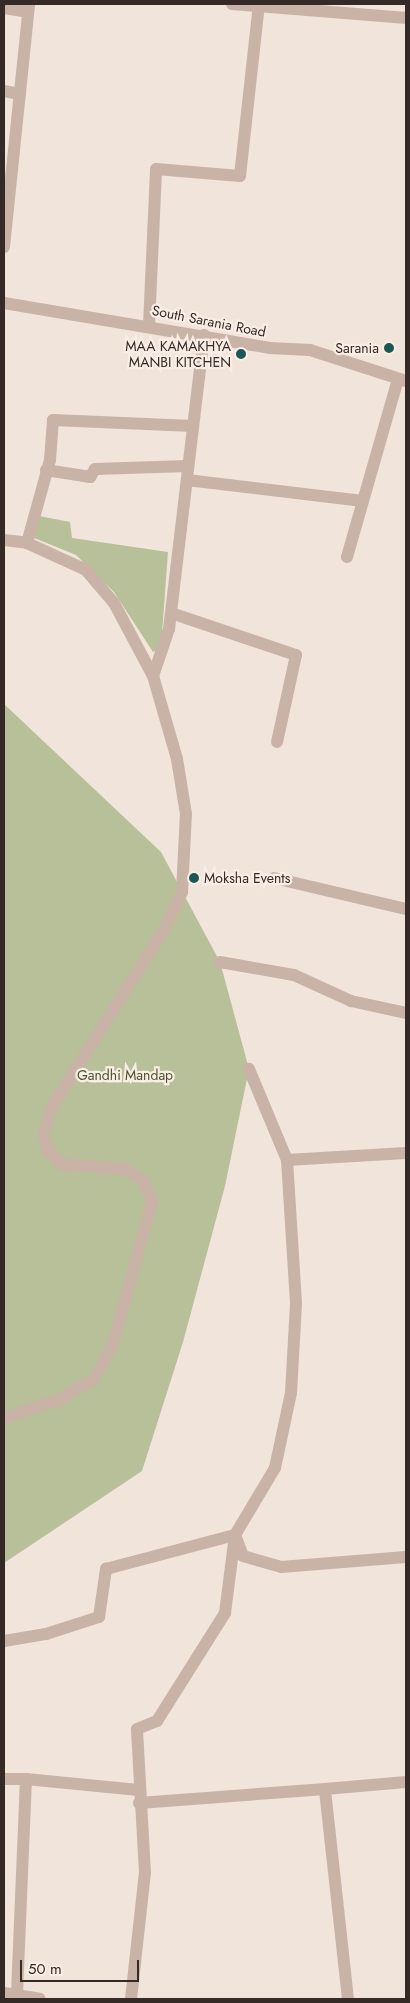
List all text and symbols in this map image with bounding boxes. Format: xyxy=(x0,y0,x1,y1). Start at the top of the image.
street label: South Sarania Road xyxy=(151,302,267,340)
place label: MAA KAMAKHYA MANBI KITCHEN xyxy=(125,338,231,371)
place label: Sarania xyxy=(335,340,379,356)
marker: Sarania xyxy=(383,342,395,354)
marker: MAA KAMAKHYA MANBI KITCHEN xyxy=(235,348,247,360)
place label: Moksha Events xyxy=(204,870,290,886)
marker: Moksha Events xyxy=(188,872,200,884)
park label: Gandhi Mandap xyxy=(77,1067,173,1083)
scale bar xyxy=(22,1950,141,1982)
text: 50 m xyxy=(28,1958,62,1980)

